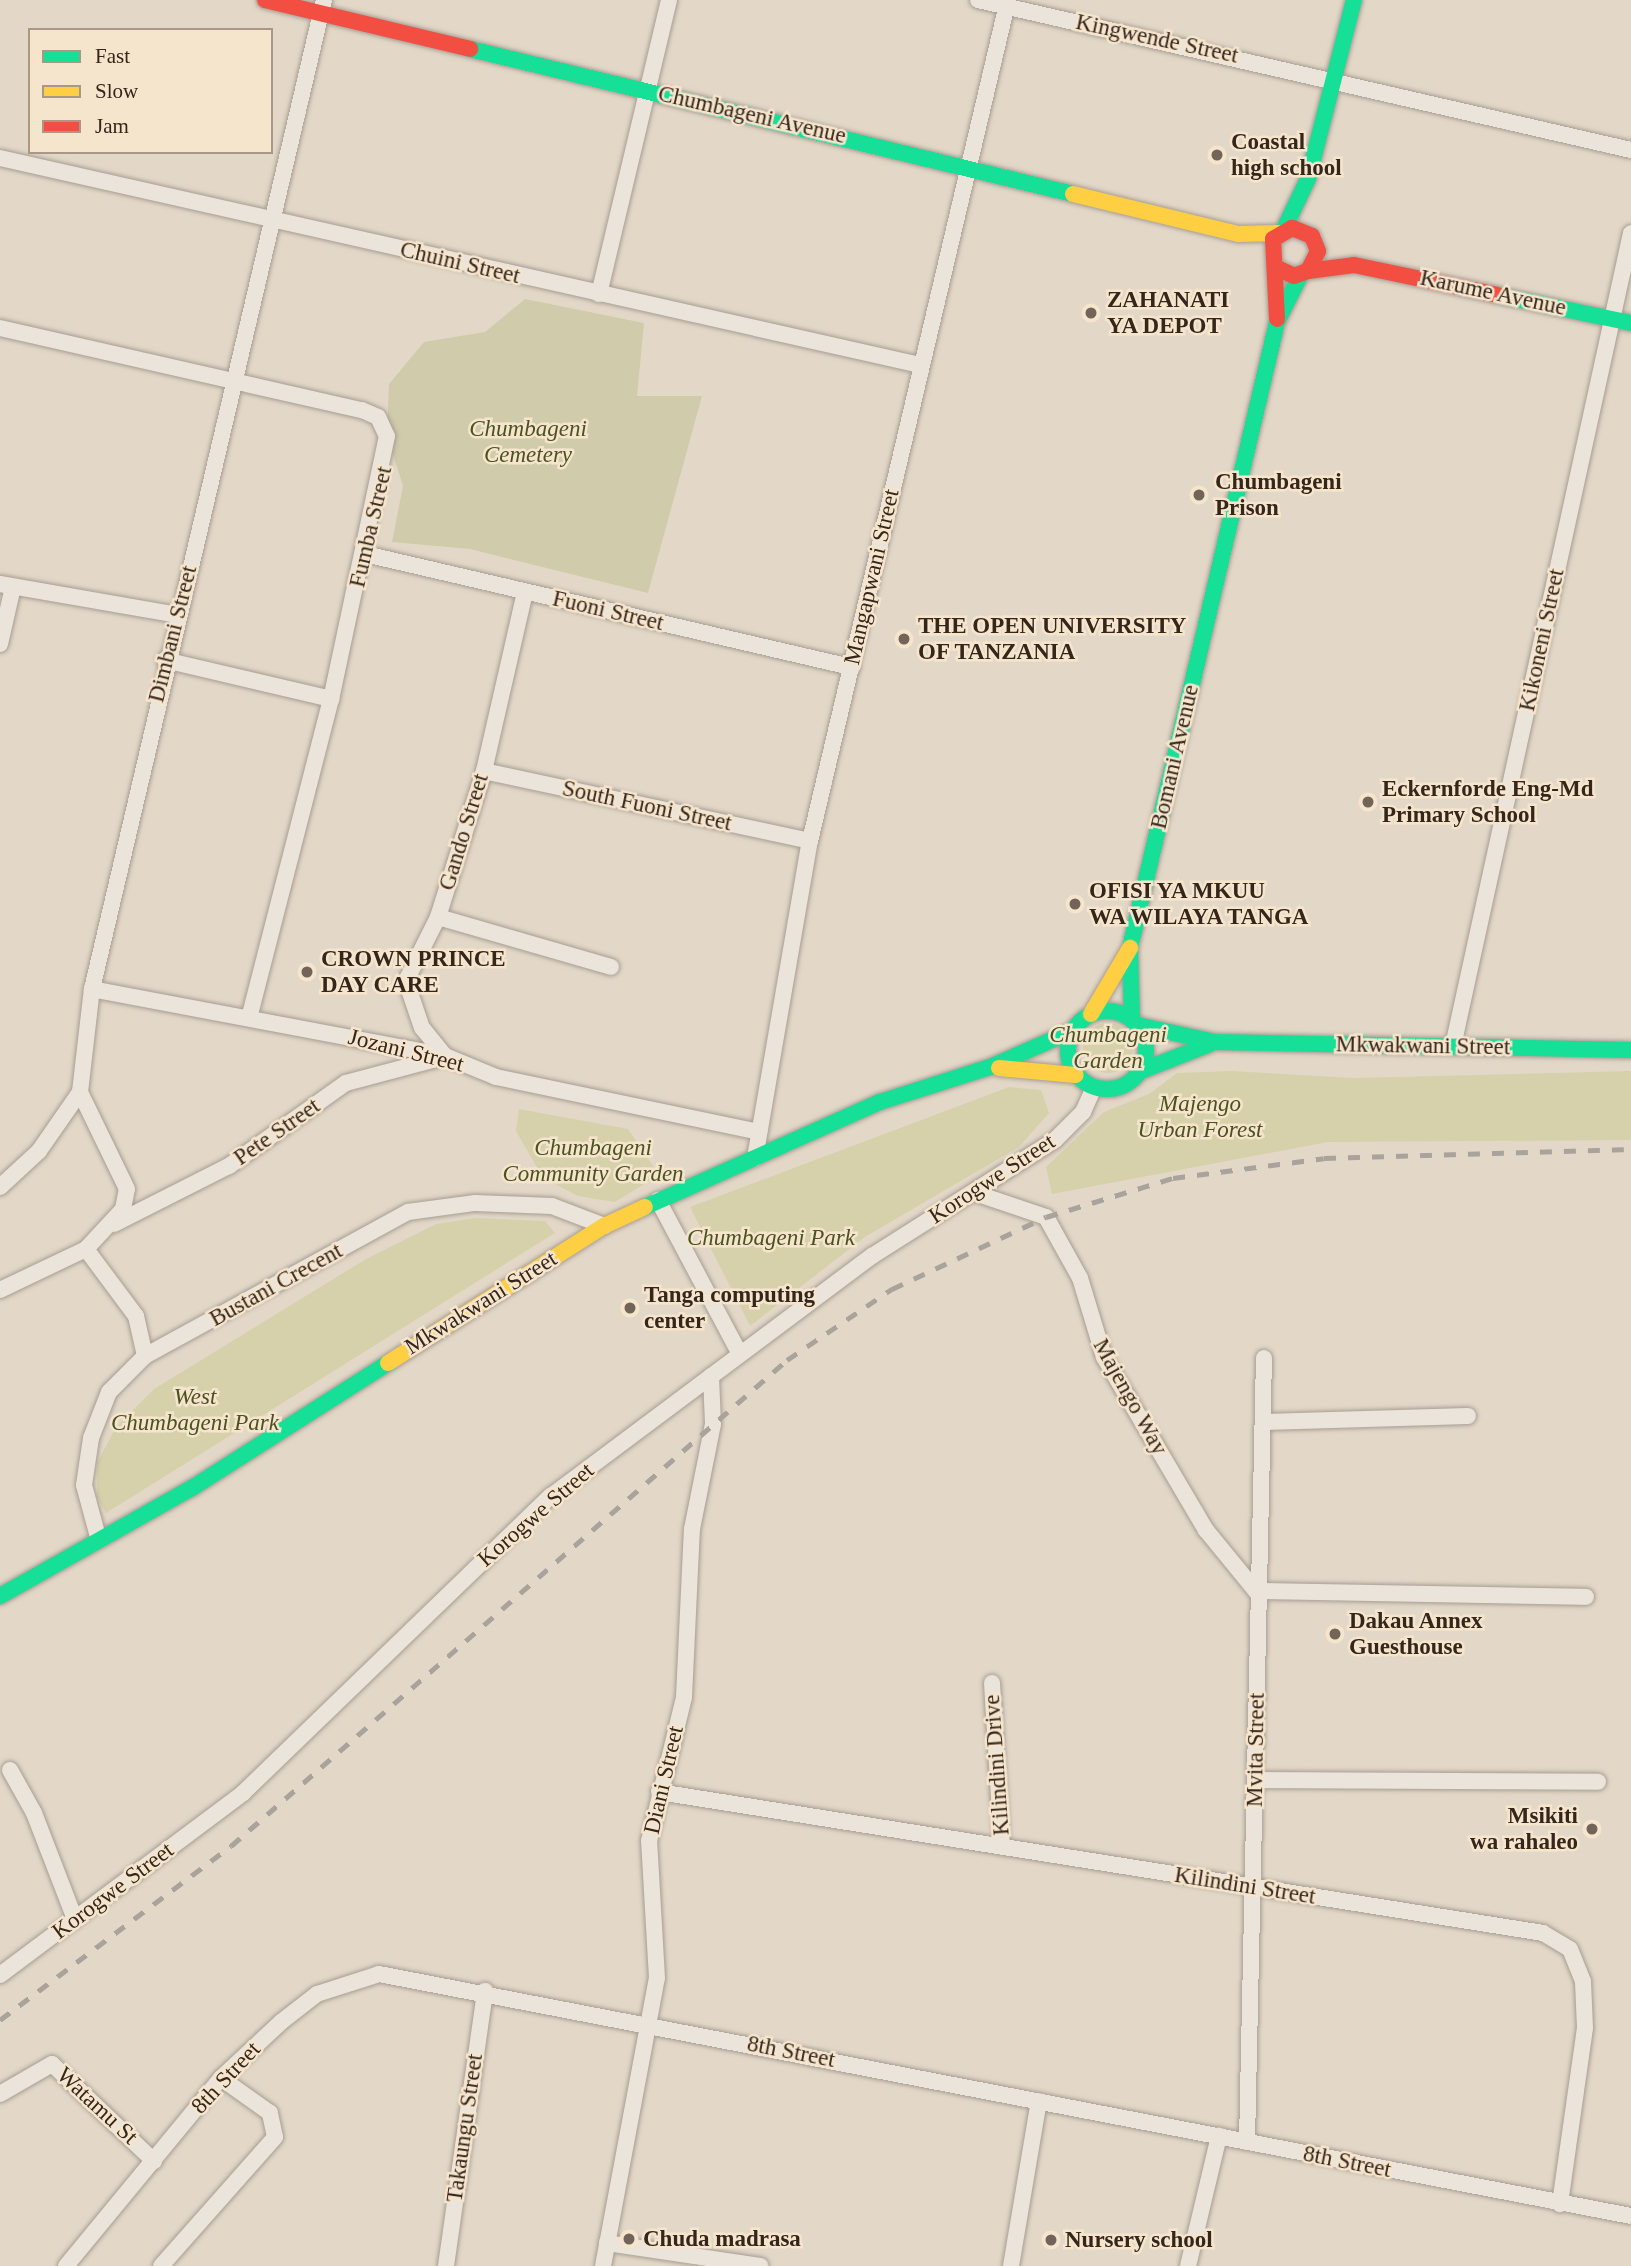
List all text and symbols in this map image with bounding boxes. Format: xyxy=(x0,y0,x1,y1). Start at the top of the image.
street label: Kingwende Street xyxy=(1073,8,1241,70)
legend xyxy=(28,28,273,154)
text: Fast xyxy=(95,44,130,68)
text: Slow xyxy=(95,79,138,103)
street label: Chumbageni Avenue xyxy=(655,80,849,150)
text: Jam xyxy=(95,114,129,138)
place label: Coastal high school xyxy=(1231,128,1342,182)
marker: Coastal high school xyxy=(1209,147,1225,163)
street label: Chuini Street xyxy=(397,236,523,290)
street label: Karume Avenue xyxy=(1417,264,1569,322)
place label: ZAHANATI YA DEPOT xyxy=(1107,286,1229,340)
marker: ZAHANATI YA DEPOT xyxy=(1081,303,1101,323)
park label: Chumbageni Cemetery xyxy=(469,415,587,469)
street label: Fumba Street xyxy=(344,464,398,590)
place label: Chumbageni Prison xyxy=(1215,468,1342,522)
marker: Chumbageni Prison xyxy=(1189,485,1209,505)
street label: Mangapwani Street xyxy=(838,486,906,668)
street label: Dimbani Street xyxy=(143,563,203,705)
street label: Kikoneni Street xyxy=(1513,566,1571,714)
street label: Fuoni Street xyxy=(550,585,666,637)
place label: THE OPEN UNIVERSITY OF TANZANIA xyxy=(918,612,1186,666)
marker: THE OPEN UNIVERSITY OF TANZANIA xyxy=(896,631,912,647)
street label: Bomani Avenue xyxy=(1145,682,1205,832)
street label: Gando Street xyxy=(433,770,495,894)
street label: South Fuoni Street xyxy=(560,775,734,837)
place label: Eckernforde Eng-Md Primary School xyxy=(1382,775,1593,829)
marker: Eckernforde Eng-Md Primary School xyxy=(1360,794,1376,810)
place label: OFISI YA MKUU WA WILAYA TANGA xyxy=(1089,877,1312,931)
marker: OFISI YA MKUU WA WILAYA TANGA xyxy=(1067,896,1083,912)
place label: CROWN PRINCE DAY CARE xyxy=(321,945,506,999)
marker: CROWN PRINCE DAY CARE xyxy=(299,964,315,980)
park label: Chumbageni Garden xyxy=(1049,1021,1167,1075)
street label: Jozani Street xyxy=(345,1023,467,1079)
street label: Mkwakwani Street xyxy=(1336,1031,1510,1061)
park label: Majengo Urban Forest xyxy=(1137,1090,1263,1144)
street label: Pete Street xyxy=(229,1092,325,1172)
street label: Korogwe Street xyxy=(924,1128,1060,1230)
park label: Chumbageni Community Garden xyxy=(502,1134,684,1188)
park label: Chumbageni Park xyxy=(687,1224,855,1252)
street label: Bustani Crecent xyxy=(205,1237,347,1333)
street label: Mkwakwani Street xyxy=(400,1245,562,1361)
place label: Tanga computing center xyxy=(644,1281,815,1335)
marker: Tanga computing center xyxy=(622,1300,638,1316)
street label: Majengo Way xyxy=(1087,1334,1173,1460)
park label: West Chumbageni Park xyxy=(111,1383,279,1437)
street label: Korogwe Street xyxy=(472,1457,600,1573)
place label: Dakau Annex Guesthouse xyxy=(1349,1607,1484,1661)
marker: Dakau Annex Guesthouse xyxy=(1327,1626,1343,1642)
street label: Mvita Street xyxy=(1241,1693,1271,1807)
street label: Kilindini Drive xyxy=(978,1694,1016,1836)
street label: Diani Street xyxy=(638,1723,690,1837)
place label: Msikiti wa rahaleo xyxy=(1470,1802,1578,1856)
marker: Msikiti wa rahaleo xyxy=(1584,1821,1600,1837)
street label: Korogwe Street xyxy=(47,1836,179,1946)
street label: Kilindini Street xyxy=(1172,1861,1318,1911)
street label: 8th Street xyxy=(745,2030,837,2074)
street label: 8th Street xyxy=(186,2036,266,2120)
street label: Takaungu Street xyxy=(441,2052,489,2204)
street label: Watamu St xyxy=(51,2061,143,2151)
street label: 8th Street xyxy=(1301,2140,1393,2184)
place label: Chuda madrasa xyxy=(643,2225,801,2253)
place label: Nursery school xyxy=(1065,2226,1213,2254)
marker: Chuda madrasa xyxy=(621,2231,637,2247)
marker: Nursery school xyxy=(1043,2232,1059,2248)

